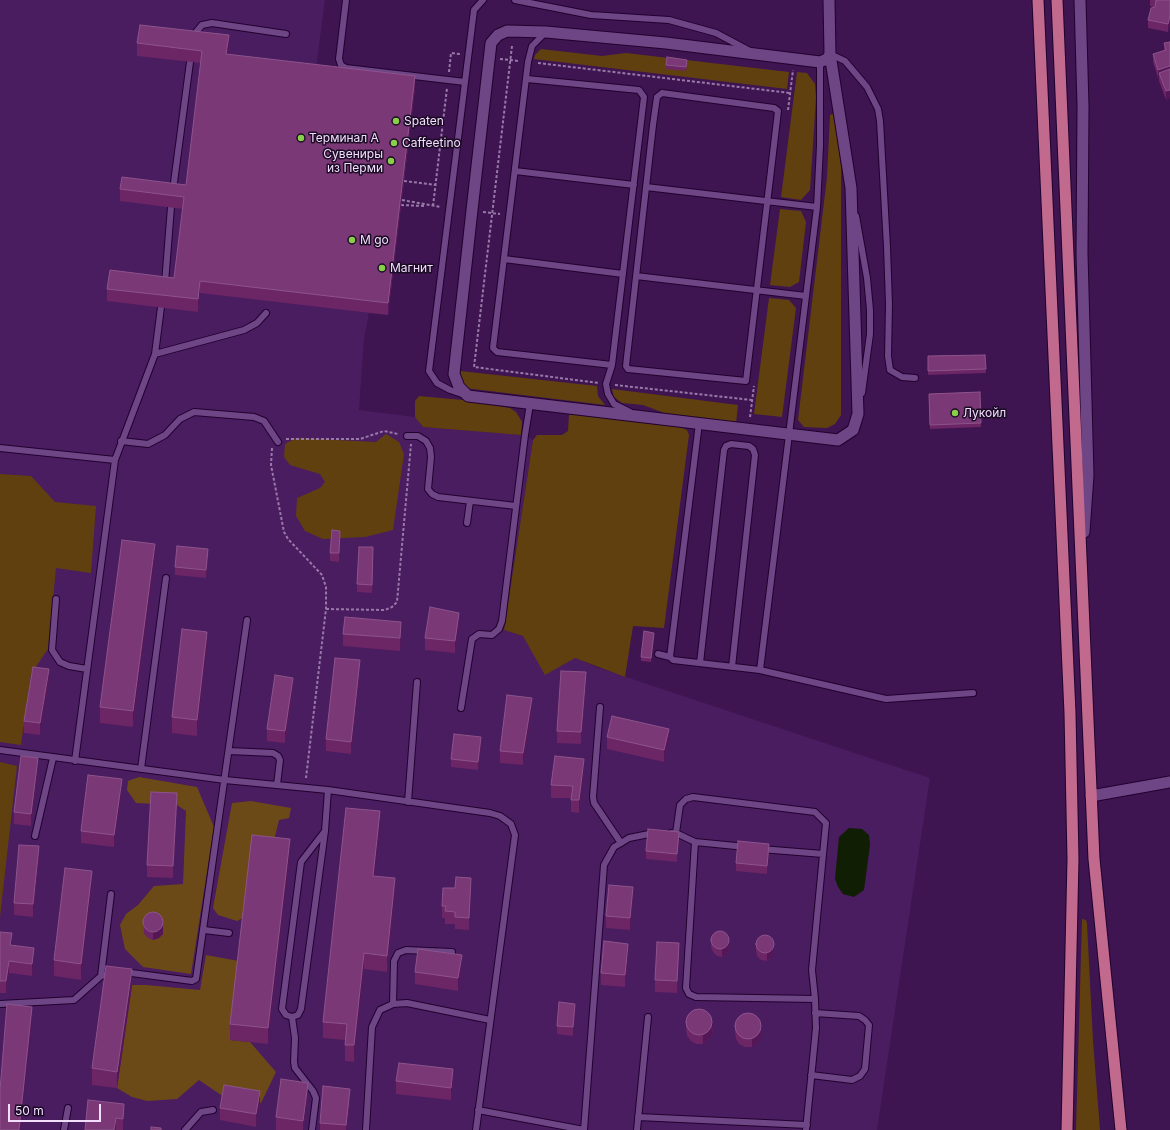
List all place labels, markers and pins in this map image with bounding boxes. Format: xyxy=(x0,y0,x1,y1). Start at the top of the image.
place label: Spaten xyxy=(404,114,444,128)
marker: Spaten xyxy=(391,116,401,126)
place label: Терминал А xyxy=(309,131,379,145)
marker: Терминал А xyxy=(296,133,306,143)
place label: Caffeetino xyxy=(402,136,461,150)
marker: Caffeetino xyxy=(389,138,399,148)
place label: Сувениры из Перми xyxy=(323,147,383,175)
marker: Сувениры из Перми xyxy=(386,156,396,166)
place label: М go xyxy=(360,233,389,247)
marker: М go xyxy=(347,235,357,245)
place label: Магнит xyxy=(390,261,433,275)
marker: Магнит xyxy=(377,263,387,273)
place label: Лукойл xyxy=(963,406,1006,420)
marker: Лукойл xyxy=(950,408,960,418)

